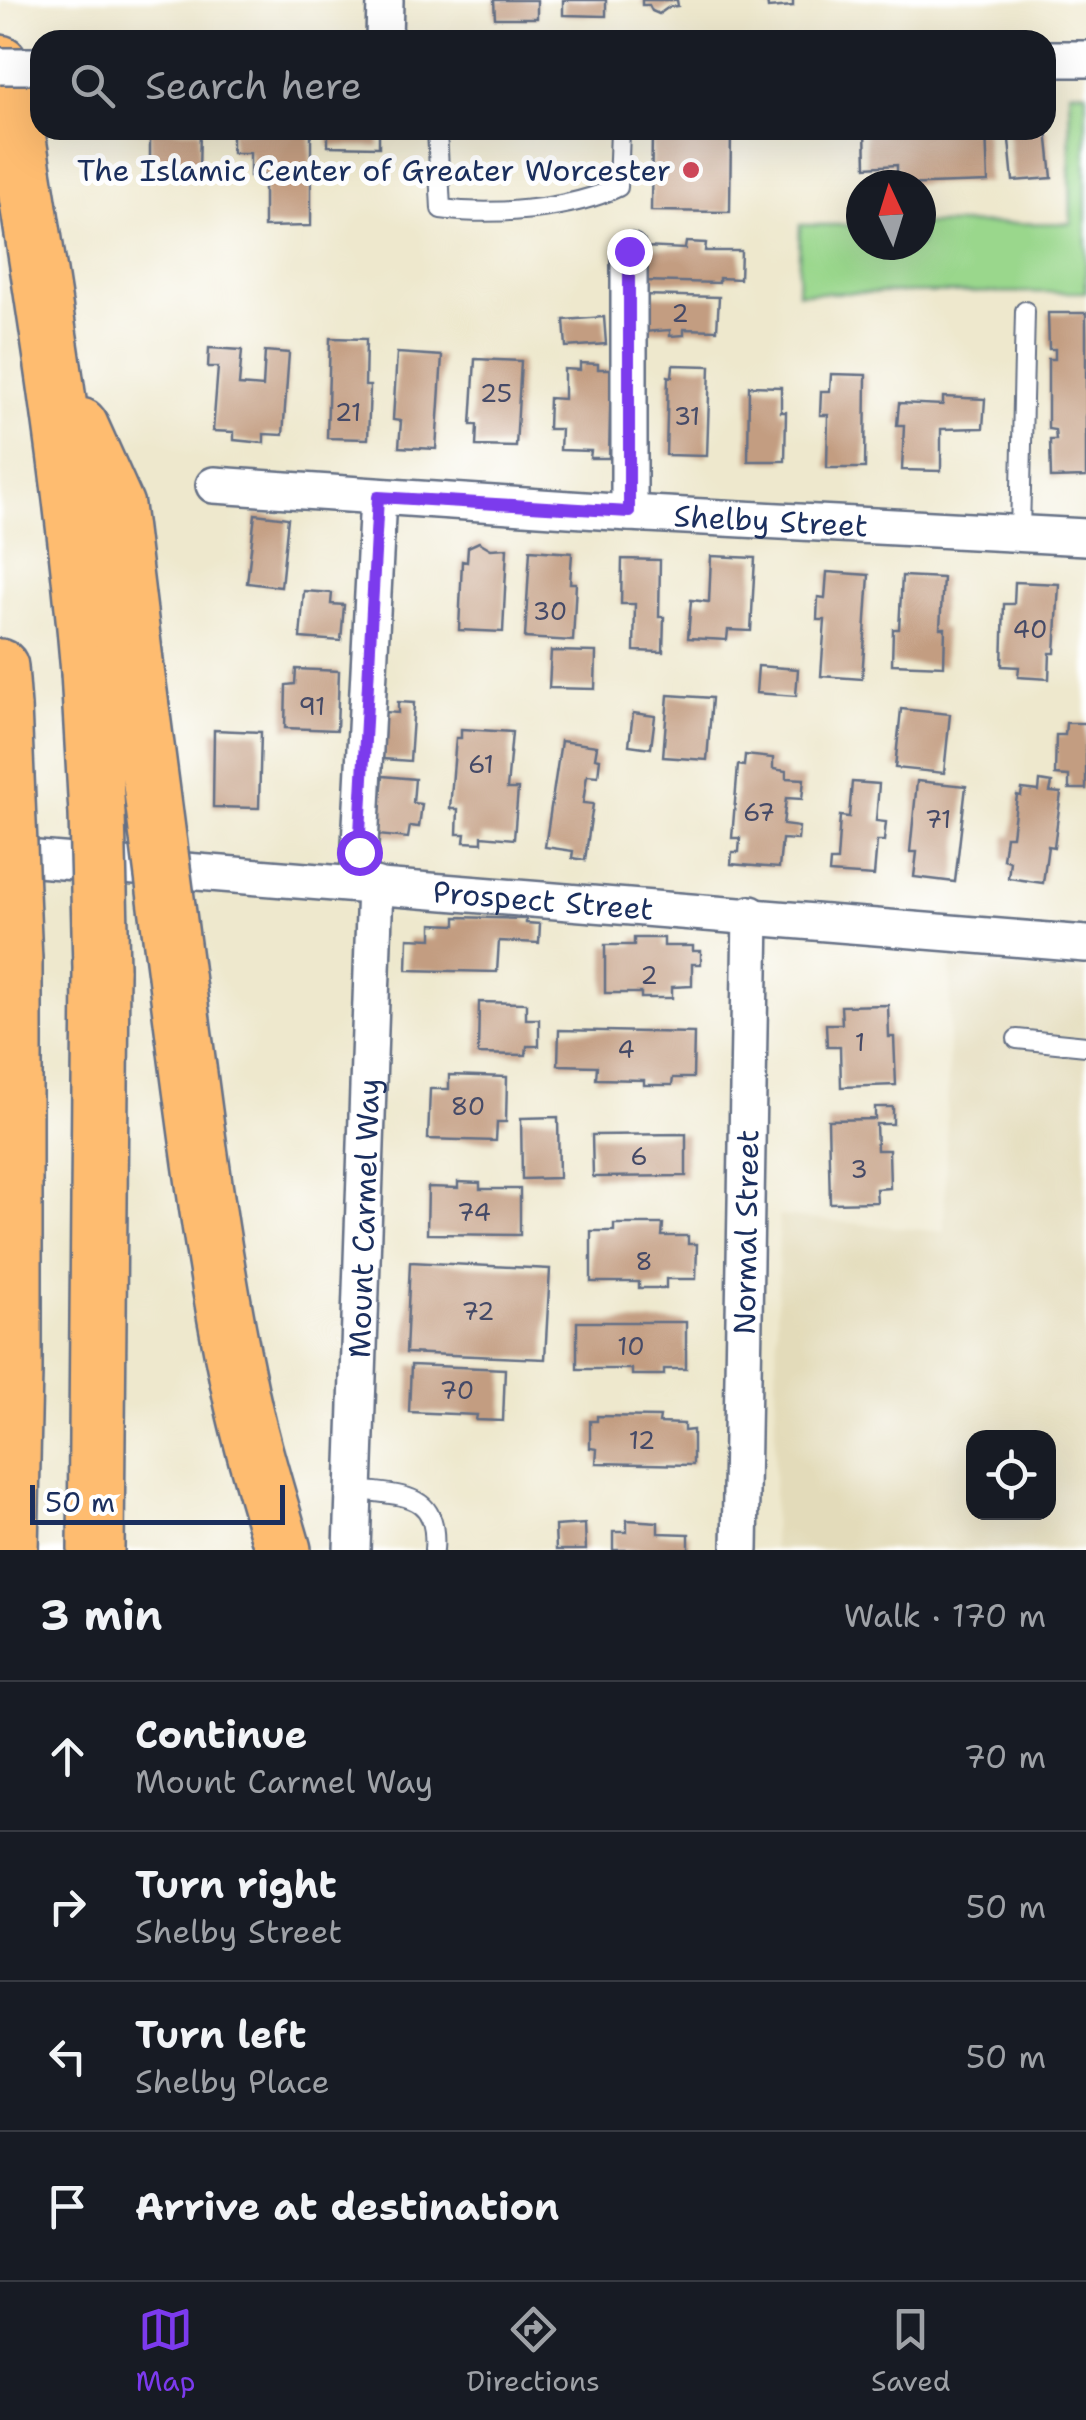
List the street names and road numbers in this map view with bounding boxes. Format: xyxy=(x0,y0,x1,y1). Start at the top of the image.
street label: Shelby Street xyxy=(673,495,869,546)
street label: Prospect Street xyxy=(431,871,655,929)
street label: Mount Carmel Way xyxy=(338,1078,389,1359)
street label: Normal Street xyxy=(723,1129,768,1335)

